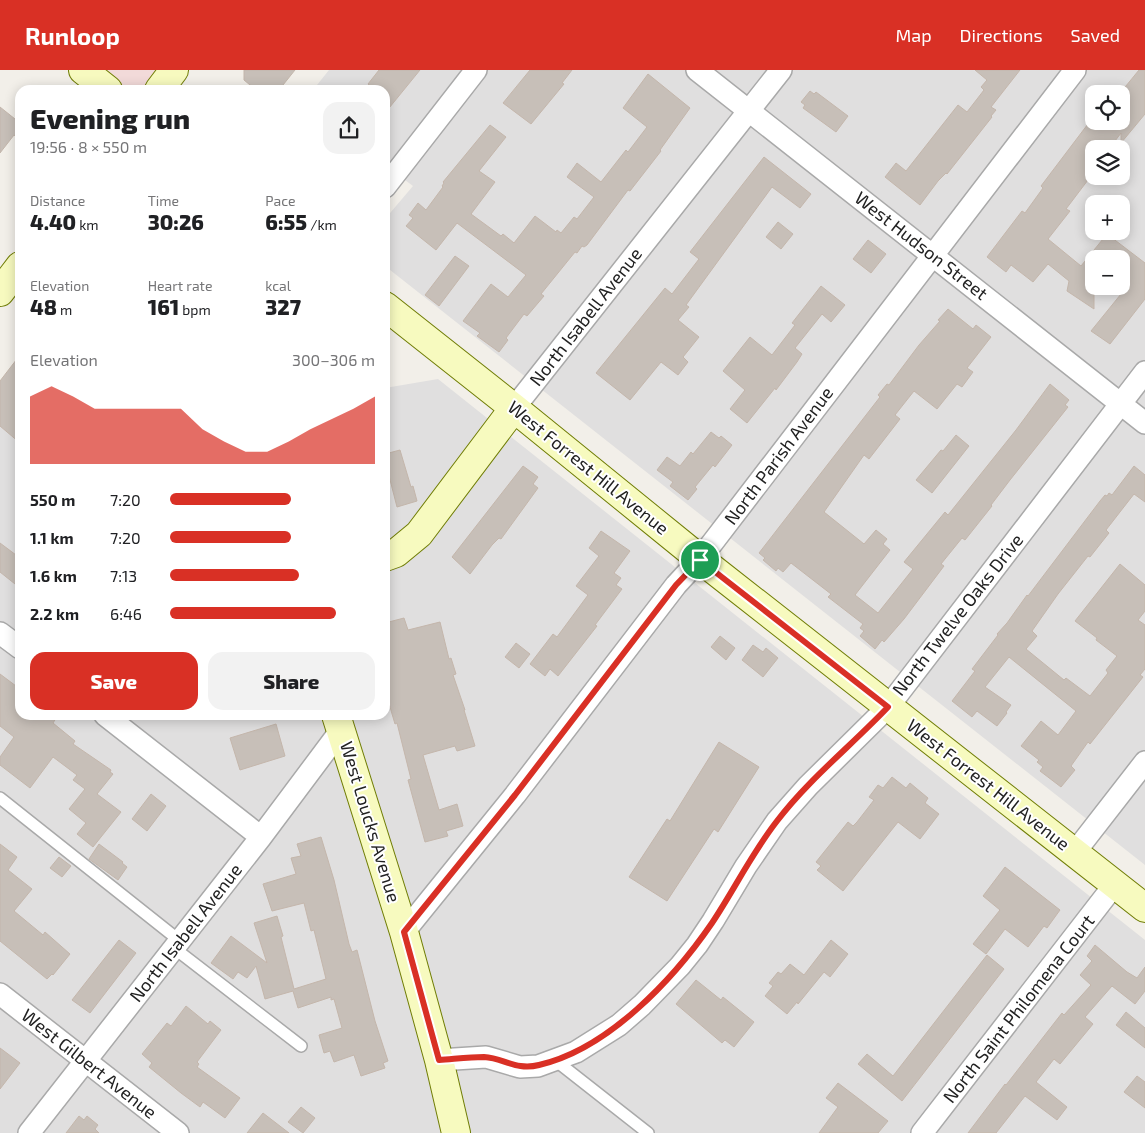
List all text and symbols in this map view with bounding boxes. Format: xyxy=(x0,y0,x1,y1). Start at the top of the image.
text: Runloop xyxy=(25,21,120,50)
text: Map xyxy=(895,24,932,46)
text: Directions xyxy=(960,24,1043,46)
text: Saved xyxy=(1071,24,1120,46)
map controls xyxy=(1085,85,1130,295)
button: locate xyxy=(1085,85,1130,130)
text: Evening run xyxy=(30,101,190,135)
button: share xyxy=(323,102,375,154)
text: 19:56 · 8 × 550 m xyxy=(30,137,147,156)
button: layers xyxy=(1085,140,1130,185)
street label: West Hudson Street xyxy=(851,186,993,304)
text: Distance xyxy=(30,192,85,209)
text: Time xyxy=(148,192,179,209)
text: Pace xyxy=(265,192,295,209)
button: + xyxy=(1085,195,1130,240)
text: 4.40 xyxy=(30,209,76,234)
text: 30:26 xyxy=(148,209,204,234)
text: 6:55 xyxy=(265,209,307,234)
text: km xyxy=(76,216,99,233)
text: /km xyxy=(307,216,337,233)
street label: North Isabell Avenue xyxy=(524,243,646,390)
button: − xyxy=(1085,250,1130,295)
text: Elevation xyxy=(30,277,89,294)
text: Heart rate xyxy=(148,277,212,294)
text: kcal xyxy=(265,277,291,294)
text: 48 xyxy=(30,294,57,319)
text: 161 xyxy=(148,294,179,319)
text: 327 xyxy=(265,294,301,319)
text: m xyxy=(57,301,72,318)
text: bpm xyxy=(179,301,211,318)
text: Elevation xyxy=(30,350,98,369)
text: 300–306 m xyxy=(292,350,375,369)
street label: North Parish Avenue xyxy=(719,382,837,529)
street label: West Forrest Hill Avenue xyxy=(504,396,673,539)
text: 550 m xyxy=(30,490,75,509)
text: 7:20 xyxy=(110,490,141,509)
text: 1.1 km xyxy=(30,528,74,547)
text: 7:20 xyxy=(110,528,141,547)
street label: North Twelve Oaks Drive xyxy=(887,529,1027,700)
pin xyxy=(679,539,721,581)
icon: arrive xyxy=(686,546,714,574)
text: 1.6 km xyxy=(30,566,77,585)
text: 7:13 xyxy=(110,566,137,585)
text: 2.2 km xyxy=(30,604,79,623)
text: 6:46 xyxy=(110,604,142,623)
button: Save xyxy=(30,652,198,710)
button: Share xyxy=(208,652,375,710)
street label: West Forrest Hill Avenue xyxy=(903,714,1074,855)
street label: West Loucks Avenue xyxy=(336,739,406,905)
street label: North Isabell Avenue xyxy=(124,859,246,1006)
street label: North Saint Philomena Court xyxy=(938,910,1099,1107)
street label: West Gilbert Avenue xyxy=(18,1004,162,1123)

